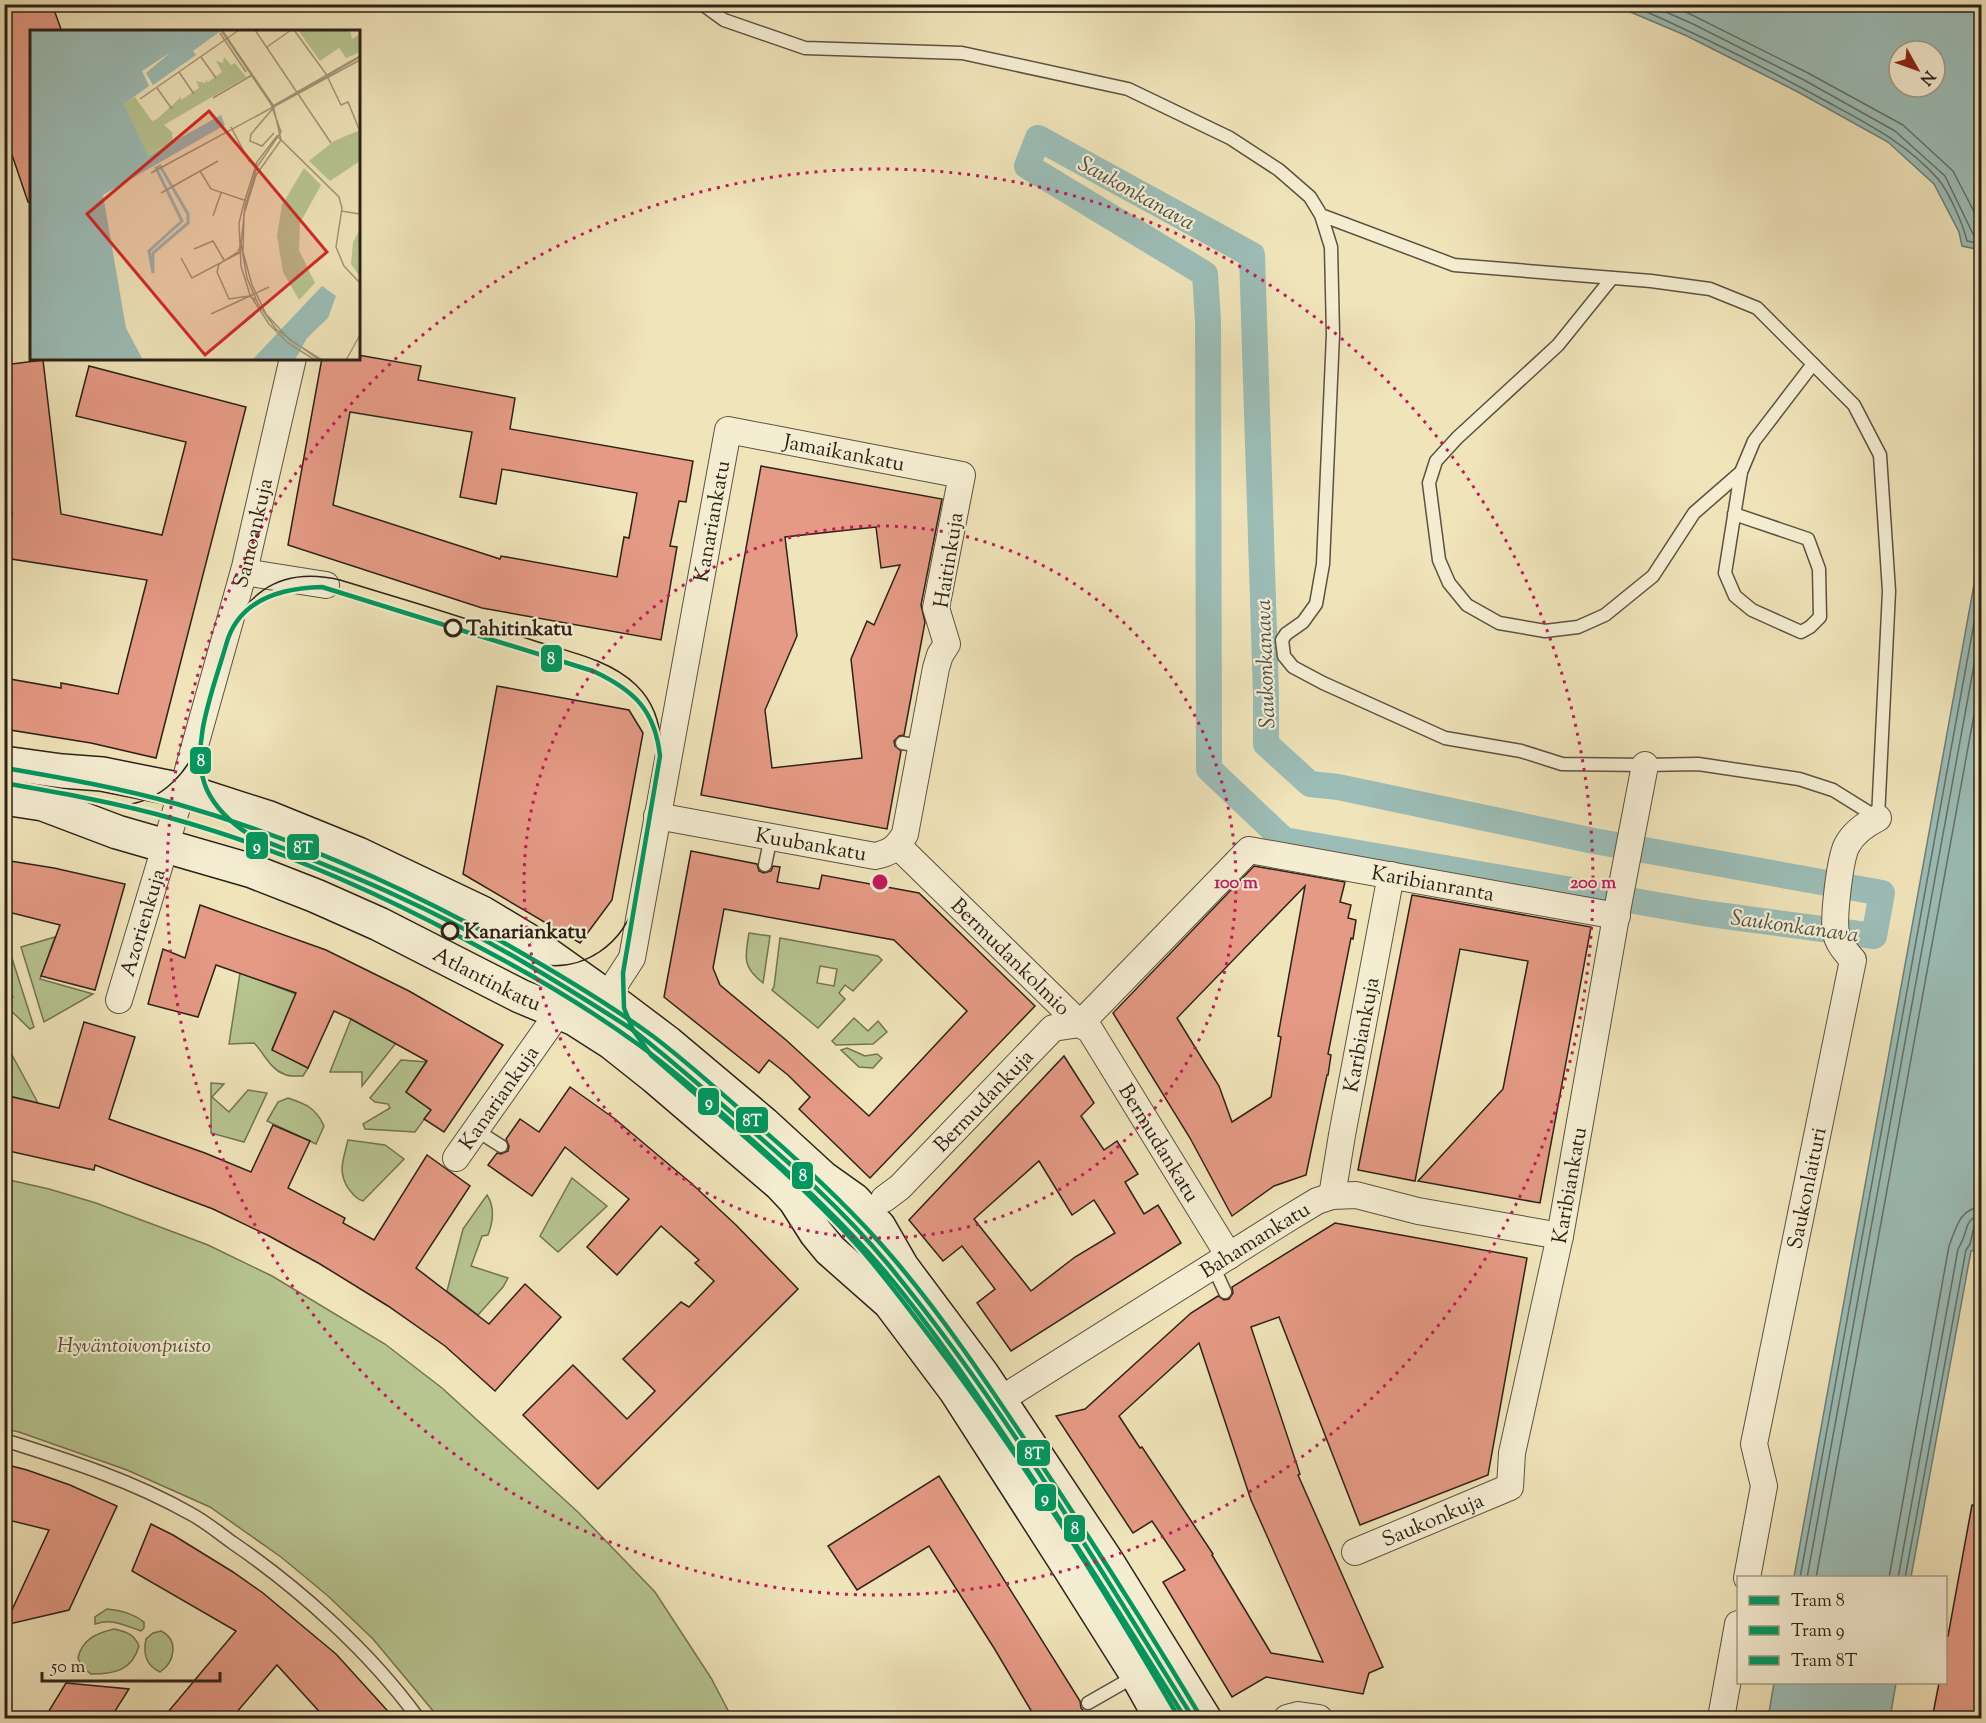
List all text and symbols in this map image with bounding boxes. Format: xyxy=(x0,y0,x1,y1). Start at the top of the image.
inset map xyxy=(30,30,360,360)
north arrow xyxy=(1887,39,1947,99)
text: N xyxy=(1914,65,1939,89)
water label: Saukonkanava xyxy=(1071,149,1200,240)
street label: Jamaikankatu xyxy=(780,428,907,481)
street label: Kanariankatu xyxy=(688,458,739,585)
street label: Samoankuja xyxy=(227,475,282,592)
street label: Haitinkuja xyxy=(928,510,972,610)
water label: Saukonkanava xyxy=(1249,599,1285,729)
place label: Tahitinkatu xyxy=(466,615,573,645)
marker: Tahitinkatu xyxy=(444,619,462,637)
line badge: 8 xyxy=(540,644,563,673)
text: 8 xyxy=(547,649,555,672)
line badge: 8 xyxy=(189,746,212,775)
text: 8 xyxy=(197,751,205,774)
street label: Kuubankatu xyxy=(753,821,869,870)
line badge: 9 xyxy=(245,831,269,860)
line badge: 8T xyxy=(286,833,320,861)
text: 9 xyxy=(253,836,261,859)
text: 8T xyxy=(293,838,313,861)
street label: Karibianranta xyxy=(1369,859,1497,911)
street label: Azorienkuja xyxy=(114,865,175,981)
text: 100 m xyxy=(1214,871,1258,897)
text: 200 m xyxy=(1570,871,1616,897)
centre of rings xyxy=(870,872,890,892)
street label: Bermudankolmio xyxy=(943,892,1076,1024)
water label: Saukonkanava xyxy=(1728,903,1861,953)
place label: Kanariankatu xyxy=(464,918,588,948)
marker: Kanariankatu xyxy=(441,922,459,940)
street label: Atlantinkatu xyxy=(427,941,545,1020)
street label: Karibiankuja xyxy=(1337,975,1388,1095)
street label: Kanariankuja xyxy=(453,1040,548,1157)
street label: Bermudankuja xyxy=(928,1043,1042,1160)
street label: Bermudankatu xyxy=(1110,1079,1206,1209)
line badge: 9 xyxy=(697,1087,720,1116)
text: 9 xyxy=(705,1092,713,1115)
line badge: 8T xyxy=(735,1106,769,1134)
text: 8T xyxy=(742,1111,762,1134)
street label: Karibiankatu xyxy=(1546,1125,1596,1246)
street label: Saukonlaituri xyxy=(1781,1125,1835,1252)
line badge: 8 xyxy=(791,1161,814,1190)
text: 8 xyxy=(799,1166,807,1189)
street label: Bahamankatu xyxy=(1195,1195,1317,1287)
park label: Hyväntoivonpuisto xyxy=(57,1332,211,1362)
line badge: 8T xyxy=(1016,1439,1051,1467)
text: 8T xyxy=(1024,1444,1044,1467)
line badge: 9 xyxy=(1034,1483,1057,1512)
street label: Saukonkuja xyxy=(1378,1487,1489,1556)
text: 9 xyxy=(1041,1488,1049,1511)
line badge: 8 xyxy=(1063,1514,1086,1543)
text: 8 xyxy=(1071,1519,1079,1542)
legend xyxy=(1737,1576,1947,1684)
text: Tram 8 xyxy=(1791,1589,1845,1615)
text: Tram 9 xyxy=(1791,1619,1845,1645)
scale bar xyxy=(42,1645,220,1683)
text: Tram 8T xyxy=(1791,1649,1858,1675)
text: 50 m xyxy=(50,1655,86,1681)

